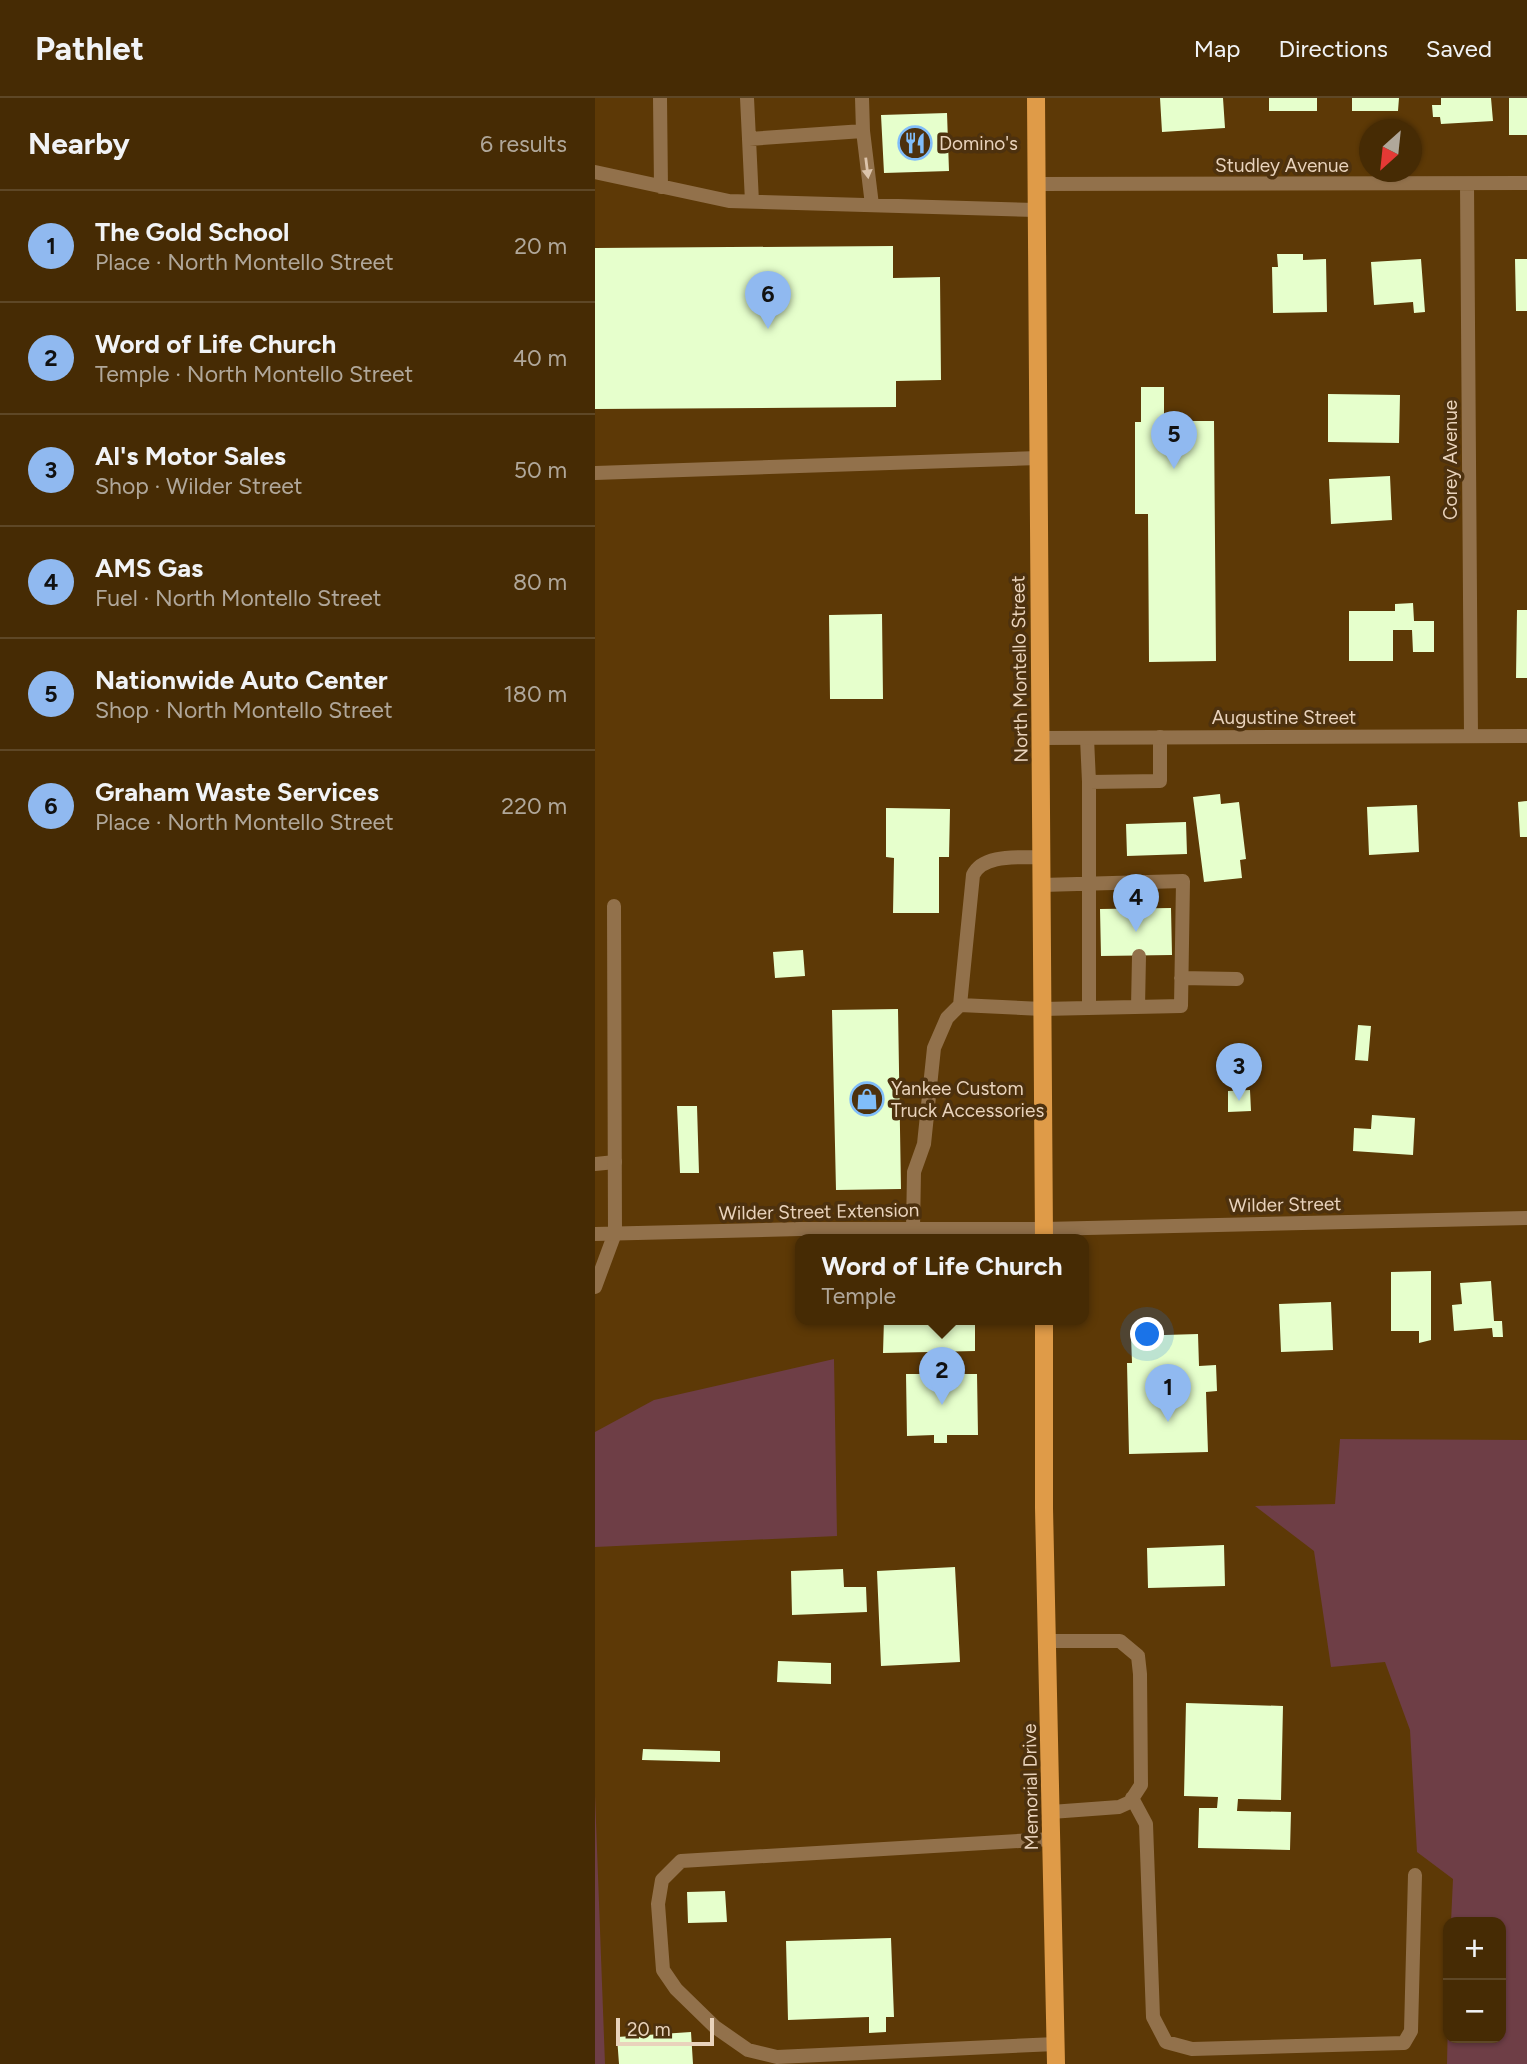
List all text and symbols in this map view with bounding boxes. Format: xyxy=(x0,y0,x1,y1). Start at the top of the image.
text: Pathlet xyxy=(35,29,144,68)
text: Map xyxy=(1194,34,1240,63)
text: Directions xyxy=(1278,34,1388,63)
text: Saved xyxy=(1426,34,1492,63)
north arrow xyxy=(1359,119,1422,182)
restaurant icon: Domino's xyxy=(896,124,934,162)
text: Nearby xyxy=(28,125,130,162)
text: 6 results xyxy=(480,130,567,158)
place label: Domino's xyxy=(939,132,1018,155)
street label: Studley Avenue xyxy=(1215,154,1349,177)
one-way arrow xyxy=(862,157,873,179)
text: The Gold School xyxy=(95,216,289,248)
text: 1 xyxy=(46,232,56,260)
text: 20 m xyxy=(514,232,567,260)
text: Place · North Montello Street xyxy=(95,248,394,276)
pin: 6 xyxy=(745,271,791,329)
text: Word of Life Church xyxy=(95,328,336,360)
text: 2 xyxy=(44,344,58,372)
text: 40 m xyxy=(513,344,567,372)
text: Temple · North Montello Street xyxy=(95,360,413,388)
street label: Corey Avenue xyxy=(1439,400,1462,520)
pin: 5 xyxy=(1151,411,1197,469)
text: Al's Motor Sales xyxy=(95,440,286,472)
text: 3 xyxy=(45,456,57,484)
text: 50 m xyxy=(514,456,567,484)
text: Shop · Wilder Street xyxy=(95,472,302,500)
text: AMS Gas xyxy=(95,552,203,584)
text: 4 xyxy=(44,568,58,596)
text: 80 m xyxy=(513,568,567,596)
street label: North Montello Street xyxy=(1006,575,1033,763)
text: Fuel · North Montello Street xyxy=(95,584,381,612)
text: Nationwide Auto Center xyxy=(95,664,388,696)
text: 5 xyxy=(44,680,58,708)
text: 180 m xyxy=(503,680,567,708)
text: Shop · North Montello Street xyxy=(95,696,393,724)
street label: Augustine Street xyxy=(1212,706,1356,729)
text: Graham Waste Services xyxy=(95,776,379,808)
text: 6 xyxy=(44,792,58,820)
text: 220 m xyxy=(501,792,567,820)
text: Place · North Montello Street xyxy=(95,808,394,836)
pin: 4 xyxy=(1113,874,1159,932)
pin: 3 xyxy=(1216,1043,1262,1101)
place label: Yankee Custom Truck Accessories xyxy=(891,1077,1044,1122)
shop icon: Yankee Custom Truck Accessories xyxy=(848,1080,886,1118)
street label: Wilder Street xyxy=(1228,1192,1342,1217)
street label: Wilder Street Extension xyxy=(719,1198,920,1225)
popup xyxy=(795,1234,1089,1325)
text: Word of Life Church xyxy=(821,1250,1063,1282)
text: Temple xyxy=(821,1282,896,1310)
your location xyxy=(1130,1317,1164,1351)
pin: 2 xyxy=(919,1347,965,1405)
pin: 1 xyxy=(1145,1364,1191,1422)
street label: Memorial Drive xyxy=(1018,1723,1043,1851)
map controls xyxy=(1443,1917,1506,2043)
button: + xyxy=(1443,1917,1506,1980)
button: − xyxy=(1443,1980,1506,2043)
scale bar xyxy=(616,2015,714,2047)
text: 20 m xyxy=(627,2018,671,2041)

